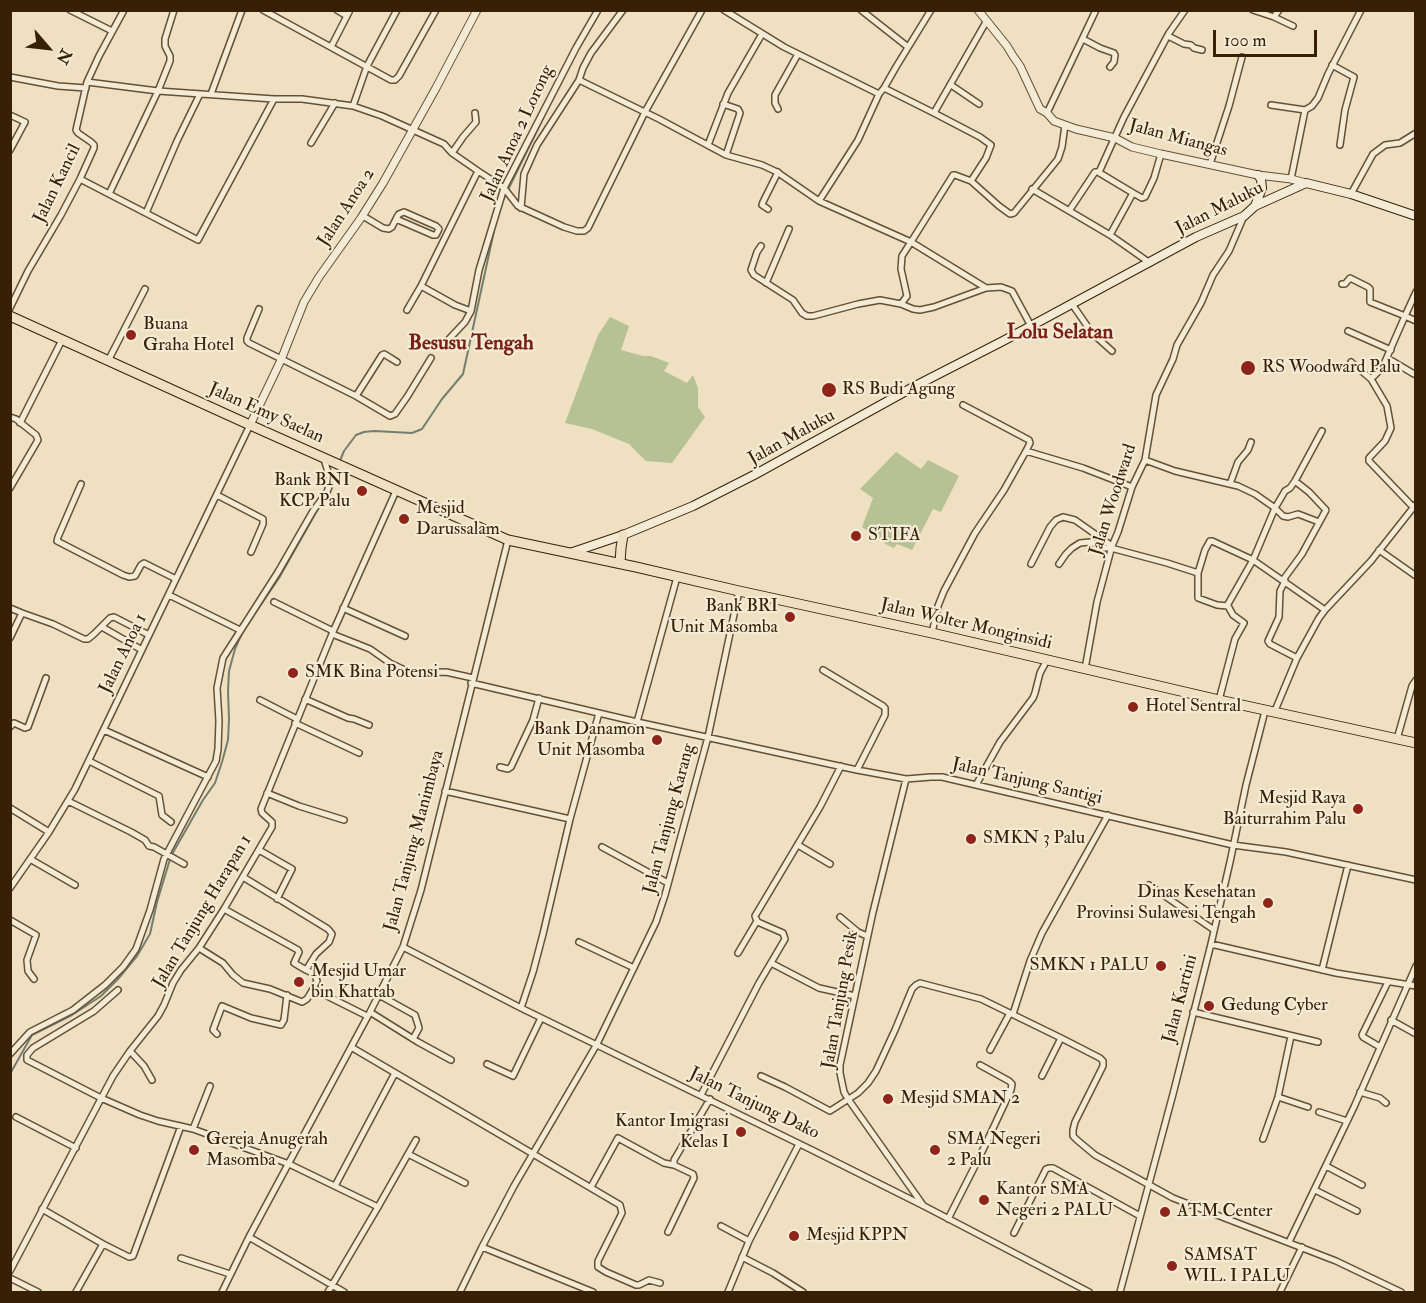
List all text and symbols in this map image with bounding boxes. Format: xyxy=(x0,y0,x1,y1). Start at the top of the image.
north arrow xyxy=(18,18,78,78)
scale bar xyxy=(1216,18,1320,56)
text: 100 m xyxy=(1224,29,1267,52)
text: N xyxy=(52,45,76,67)
street label: Jalan Anoa 2 Lorong xyxy=(477,62,559,206)
street label: Jalan Miangas xyxy=(1127,116,1229,162)
street label: Jalan Kancil xyxy=(30,141,86,227)
street label: Jalan Anoa 2 xyxy=(314,165,380,251)
street label: Jalan Maluku xyxy=(1172,178,1268,240)
place label: Buana Graha Hotel xyxy=(143,314,234,356)
district label: Lolu Selatan xyxy=(1007,320,1113,346)
marker: Buana Graha Hotel xyxy=(124,328,138,342)
district label: Besusu Tengah xyxy=(408,331,534,357)
place label: RS Woodward Palu xyxy=(1262,357,1401,379)
marker: RS Woodward Palu xyxy=(1239,359,1257,377)
street label: Jalan Emy Saelan xyxy=(205,379,327,449)
place label: RS Budi Agung xyxy=(842,379,955,401)
marker: RS Budi Agung xyxy=(820,381,838,399)
street label: Jalan Maluku xyxy=(745,405,839,471)
street label: Jalan Woodward xyxy=(1086,441,1142,559)
place label: Bank BNI KCP Palu xyxy=(274,470,350,512)
marker: Bank BNI KCP Palu xyxy=(355,484,369,498)
place label: Mesjid Darussalam xyxy=(416,498,500,540)
marker: Mesjid Darussalam xyxy=(397,512,411,526)
place label: STIFA xyxy=(868,525,921,547)
marker: STIFA xyxy=(849,529,863,543)
street label: Jalan Wolter Monginsidi xyxy=(878,595,1054,655)
place label: Bank BRI Unit Masomba xyxy=(670,596,778,638)
street label: Jalan Anoa 1 xyxy=(95,610,153,698)
marker: Bank BRI Unit Masomba xyxy=(783,610,797,624)
place label: SMK Bina Potensi xyxy=(305,662,438,684)
marker: SMK Bina Potensi xyxy=(286,666,300,680)
place label: Hotel Sentral xyxy=(1145,696,1241,718)
marker: Hotel Sentral xyxy=(1126,700,1140,714)
place label: Bank Danamon Unit Masomba xyxy=(534,719,645,762)
marker: Bank Danamon Unit Masomba xyxy=(650,733,664,747)
street label: Jalan Tanjung Karang xyxy=(640,741,700,897)
street label: Jalan Tanjung Manimbaya xyxy=(380,748,450,934)
street label: Jalan Tanjung Santigi xyxy=(950,754,1104,810)
place label: Mesjid Raya Baiturrahim Palu xyxy=(1223,788,1346,830)
marker: Mesjid Raya Baiturrahim Palu xyxy=(1351,802,1365,816)
place label: SMKN 3 Palu xyxy=(983,828,1085,850)
street label: Jalan Tanjung Harapan 1 xyxy=(149,831,257,993)
marker: SMKN 3 Palu xyxy=(964,832,978,846)
place label: Dinas Kesehatan Provinsi Sulawesi Tengah xyxy=(1076,882,1256,924)
marker: Dinas Kesehatan Provinsi Sulawesi Tengah xyxy=(1261,896,1275,910)
street label: Jalan Tanjung Pesik xyxy=(818,929,864,1071)
street label: Jalan Kartini xyxy=(1159,952,1203,1046)
place label: SMKN 1 PALU xyxy=(1030,955,1149,977)
marker: SMKN 1 PALU xyxy=(1154,959,1168,973)
place label: Mesjid Umar bin Khattab xyxy=(311,961,406,1004)
marker: Mesjid Umar bin Khattab xyxy=(292,975,306,989)
place label: Gedung Cyber xyxy=(1221,995,1328,1017)
marker: Gedung Cyber xyxy=(1202,999,1216,1013)
street label: Jalan Tanjung Dako xyxy=(686,1063,822,1145)
place label: Mesjid SMAN 2 xyxy=(900,1088,1020,1110)
marker: Mesjid SMAN 2 xyxy=(881,1092,895,1106)
place label: Kantor Imigrasi Kelas I xyxy=(615,1111,729,1154)
marker: Kantor Imigrasi Kelas I xyxy=(734,1125,748,1139)
place label: Gereja Anugerah Masomba xyxy=(206,1129,328,1172)
place label: SMA Negeri 2 Palu xyxy=(947,1129,1041,1172)
marker: Gereja Anugerah Masomba xyxy=(187,1143,201,1157)
marker: SMA Negeri 2 Palu xyxy=(928,1143,942,1157)
place label: Kantor SMA Negeri 2 PALU xyxy=(996,1179,1113,1222)
marker: Kantor SMA Negeri 2 PALU xyxy=(977,1193,991,1207)
place label: ATM Center xyxy=(1177,1201,1272,1223)
marker: ATM Center xyxy=(1158,1205,1172,1219)
place label: Mesjid KPPN xyxy=(806,1225,908,1247)
marker: Mesjid KPPN xyxy=(787,1229,801,1243)
place label: SAMSAT WIL. I PALU xyxy=(1184,1245,1290,1288)
marker: SAMSAT WIL. I PALU xyxy=(1165,1259,1179,1273)

